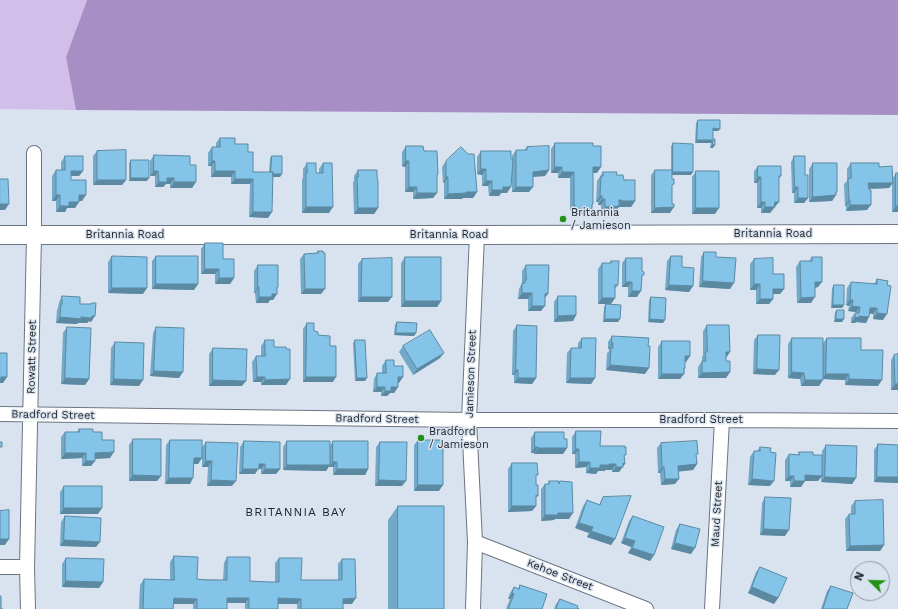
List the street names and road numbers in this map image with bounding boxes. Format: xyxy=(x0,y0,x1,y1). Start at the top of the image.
street label: Britannia Road xyxy=(734,227,812,241)
street label: Britannia Road xyxy=(86,228,164,242)
street label: Britannia Road xyxy=(410,228,488,242)
street label: Rowatt Street xyxy=(25,320,39,394)
street label: Jamieson Street xyxy=(463,330,479,418)
street label: Bradford Street xyxy=(11,408,95,422)
street label: Bradford Street xyxy=(335,412,419,426)
street label: Bradford Street xyxy=(659,413,743,427)
street label: Maud Street xyxy=(709,481,725,547)
street label: Kehoe Street xyxy=(525,556,595,594)

